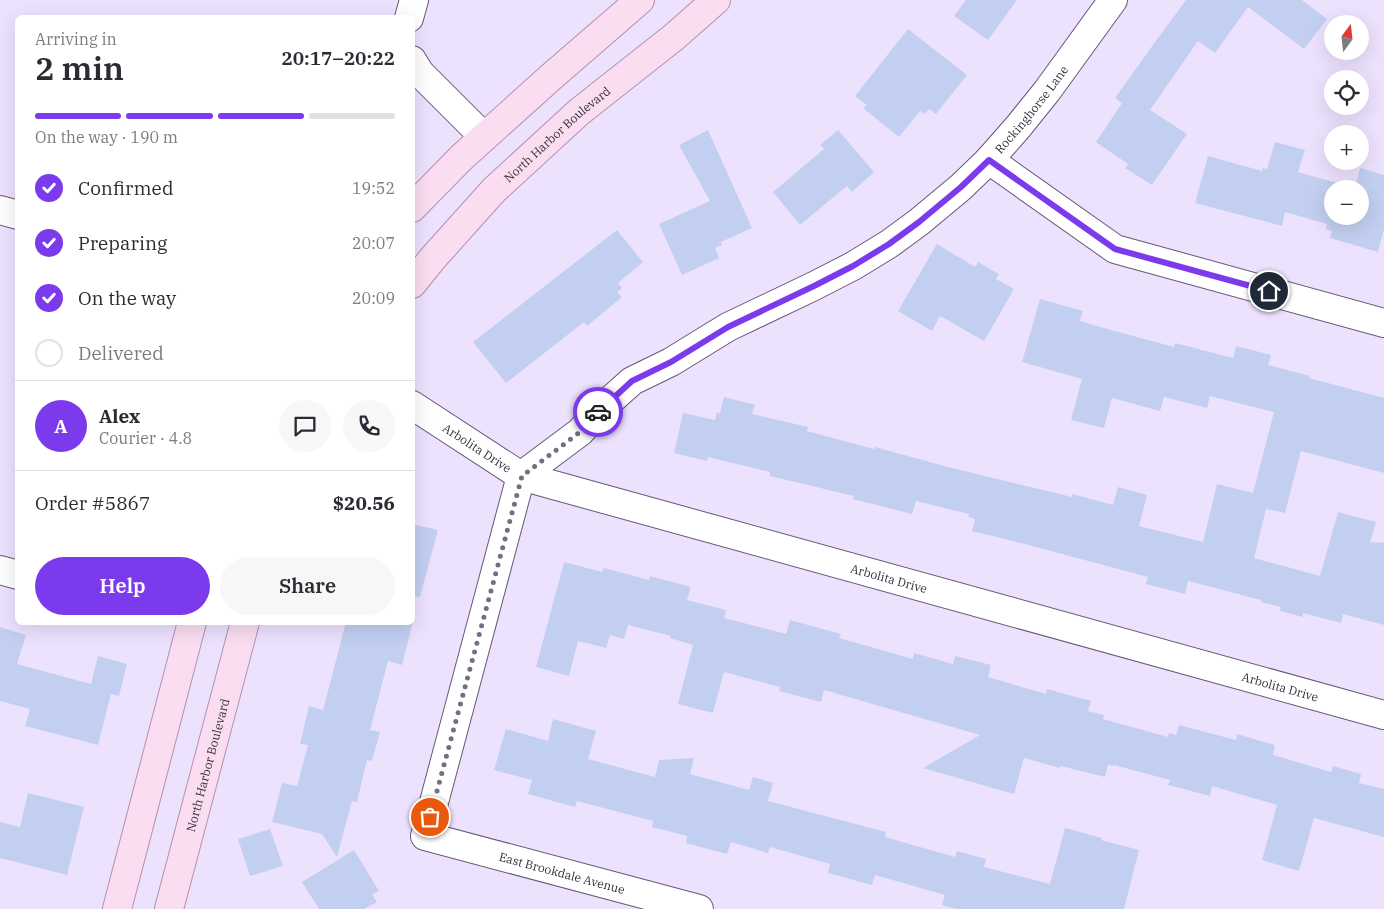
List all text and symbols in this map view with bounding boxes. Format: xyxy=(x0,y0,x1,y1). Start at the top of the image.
north arrow xyxy=(1324,15,1369,60)
map controls xyxy=(1324,15,1369,225)
text: Arriving in xyxy=(35,29,117,49)
text: 20:17–20:22 xyxy=(281,46,395,70)
text: 2 min xyxy=(35,47,124,89)
street label: Rockinghorse Lane xyxy=(991,62,1071,156)
button: locate xyxy=(1324,70,1369,115)
street label: North Harbor Boulevard xyxy=(500,83,613,185)
button: + xyxy=(1324,125,1369,170)
text: On the way · 190 m xyxy=(35,127,178,147)
icon: check xyxy=(35,174,63,202)
text: Confirmed xyxy=(78,176,173,200)
text: 19:52 xyxy=(352,178,395,198)
button: − xyxy=(1324,180,1369,225)
icon: check xyxy=(35,229,63,257)
text: Preparing xyxy=(78,231,167,255)
text: 20:07 xyxy=(352,233,395,253)
pin xyxy=(1248,270,1290,312)
icon: home xyxy=(1255,277,1283,305)
icon: check xyxy=(35,284,63,312)
text: On the way xyxy=(78,286,176,310)
text: 20:09 xyxy=(352,288,395,308)
text: Delivered xyxy=(78,341,164,365)
courier xyxy=(573,387,623,437)
icon: car xyxy=(584,398,612,426)
button: chat xyxy=(279,400,331,452)
button: phone xyxy=(343,400,395,452)
text: Alex xyxy=(99,404,140,428)
text: A xyxy=(54,414,68,438)
street label: Arbolita Drive xyxy=(440,420,515,475)
text: Courier · 4.8 xyxy=(99,428,192,448)
text: Order #5867 xyxy=(35,491,150,515)
text: $20.56 xyxy=(333,491,395,515)
button: Help xyxy=(35,557,210,615)
button: Share xyxy=(220,557,395,615)
street label: Arbolita Drive xyxy=(849,560,929,596)
street label: Arbolita Drive xyxy=(1240,669,1320,704)
street label: North Harbor Boulevard xyxy=(182,697,232,833)
pin xyxy=(409,796,451,838)
icon: bag xyxy=(416,803,444,831)
street label: East Brookdale Avenue xyxy=(497,849,627,897)

